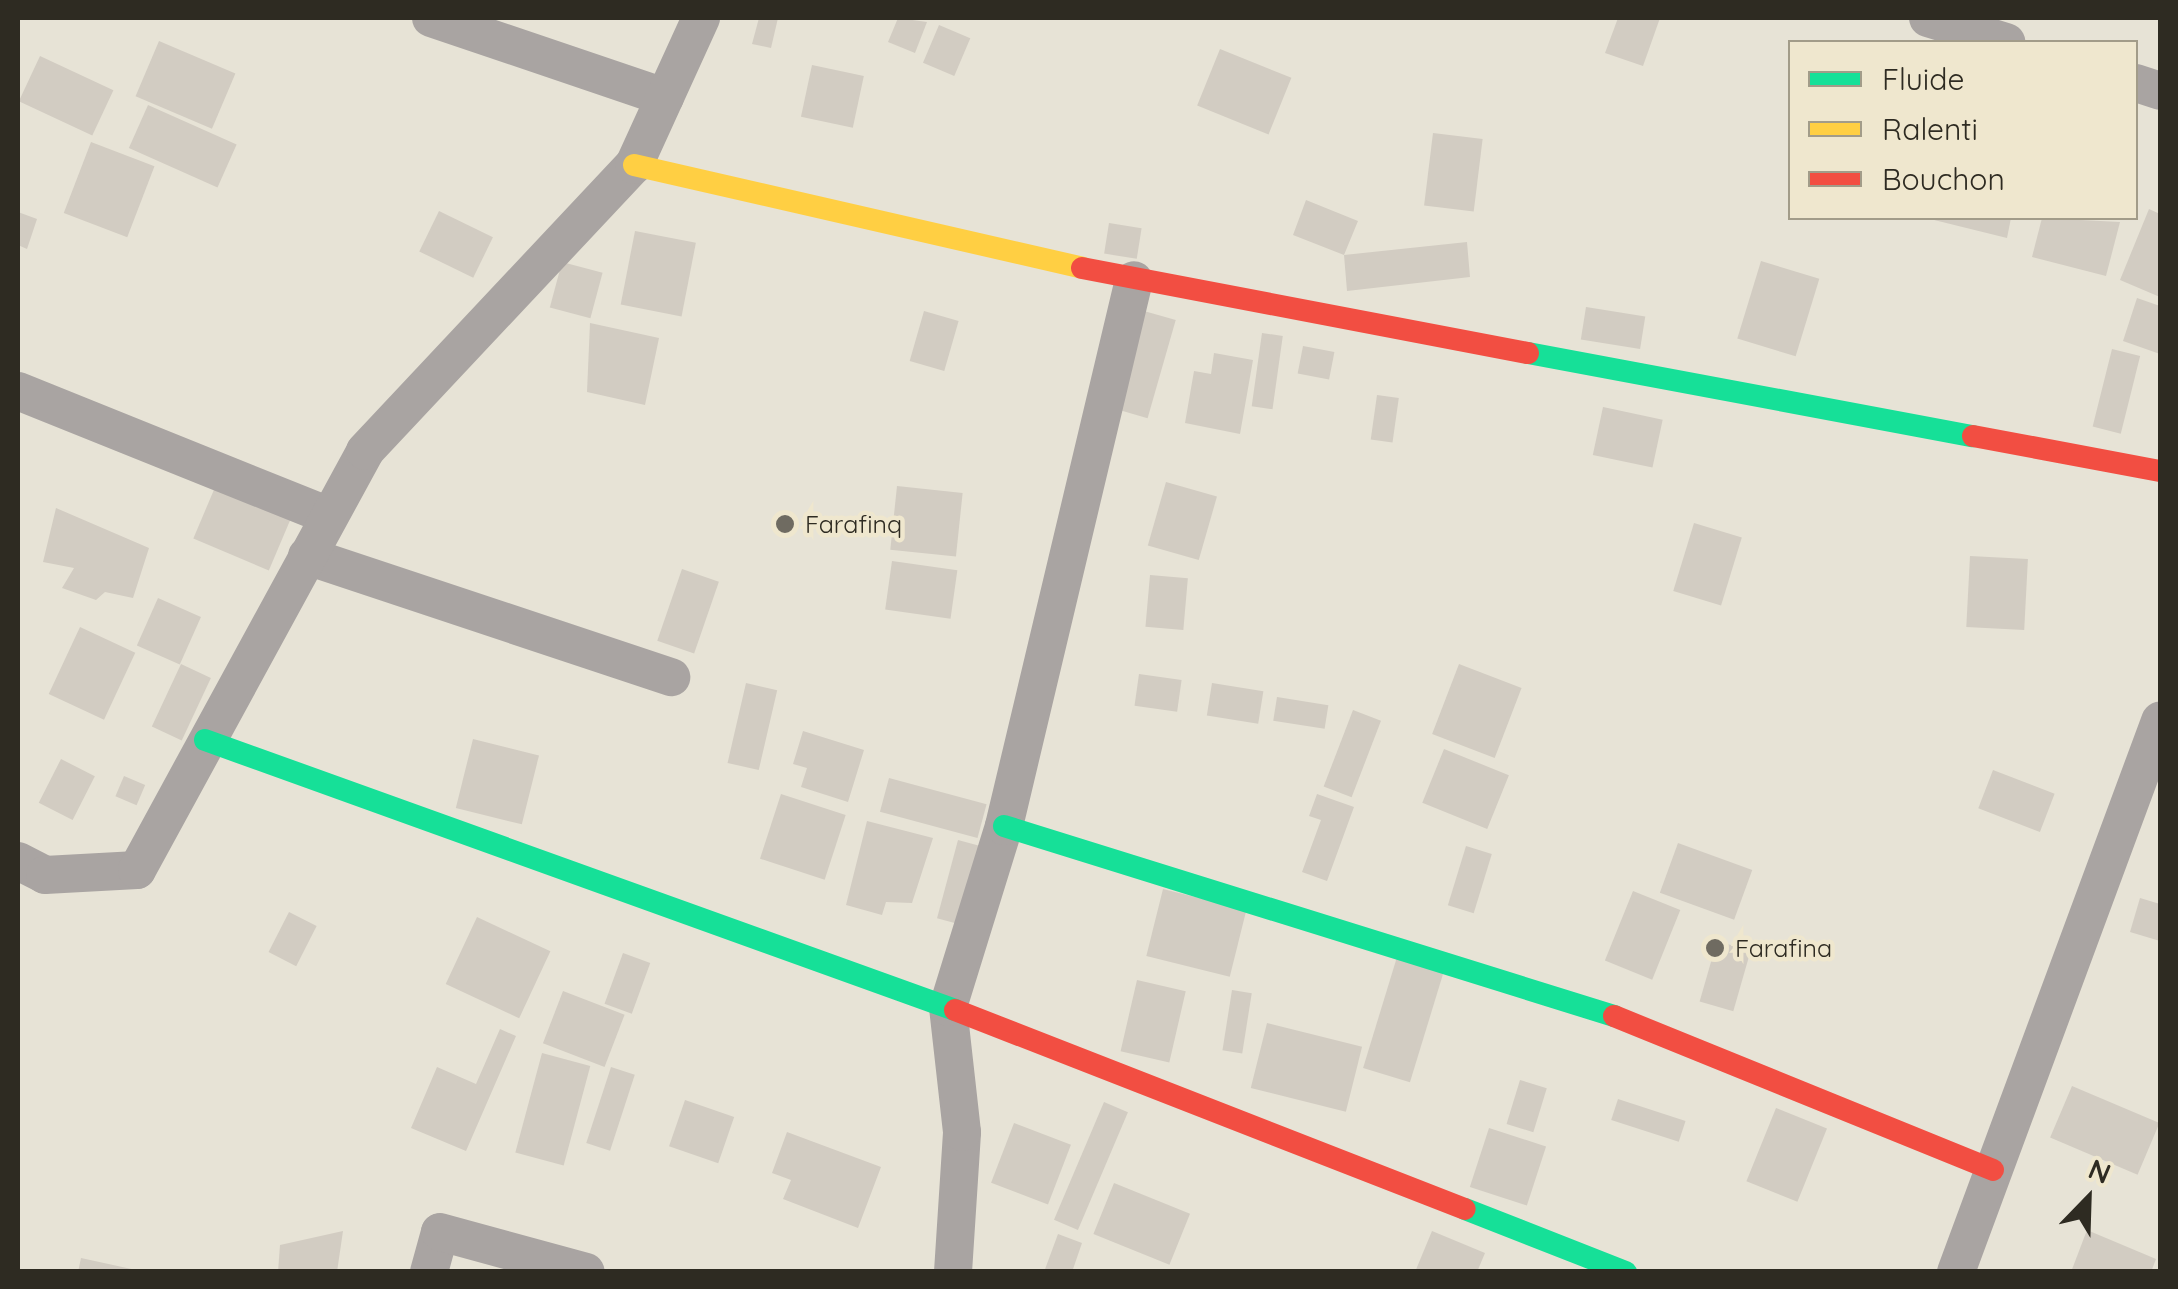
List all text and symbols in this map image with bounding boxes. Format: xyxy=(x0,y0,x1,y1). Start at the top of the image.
legend xyxy=(1788,40,2138,220)
text: Fluide xyxy=(1882,60,1964,98)
text: Ralenti xyxy=(1882,110,1978,148)
text: Bouchon xyxy=(1882,160,2005,198)
place label: Farafinq xyxy=(805,509,902,539)
marker: Farafinq xyxy=(774,513,796,535)
place label: Farafina xyxy=(1735,933,1832,963)
marker: Farafina xyxy=(1704,937,1726,959)
north arrow xyxy=(2038,1149,2138,1249)
text: N xyxy=(2084,1151,2116,1191)

